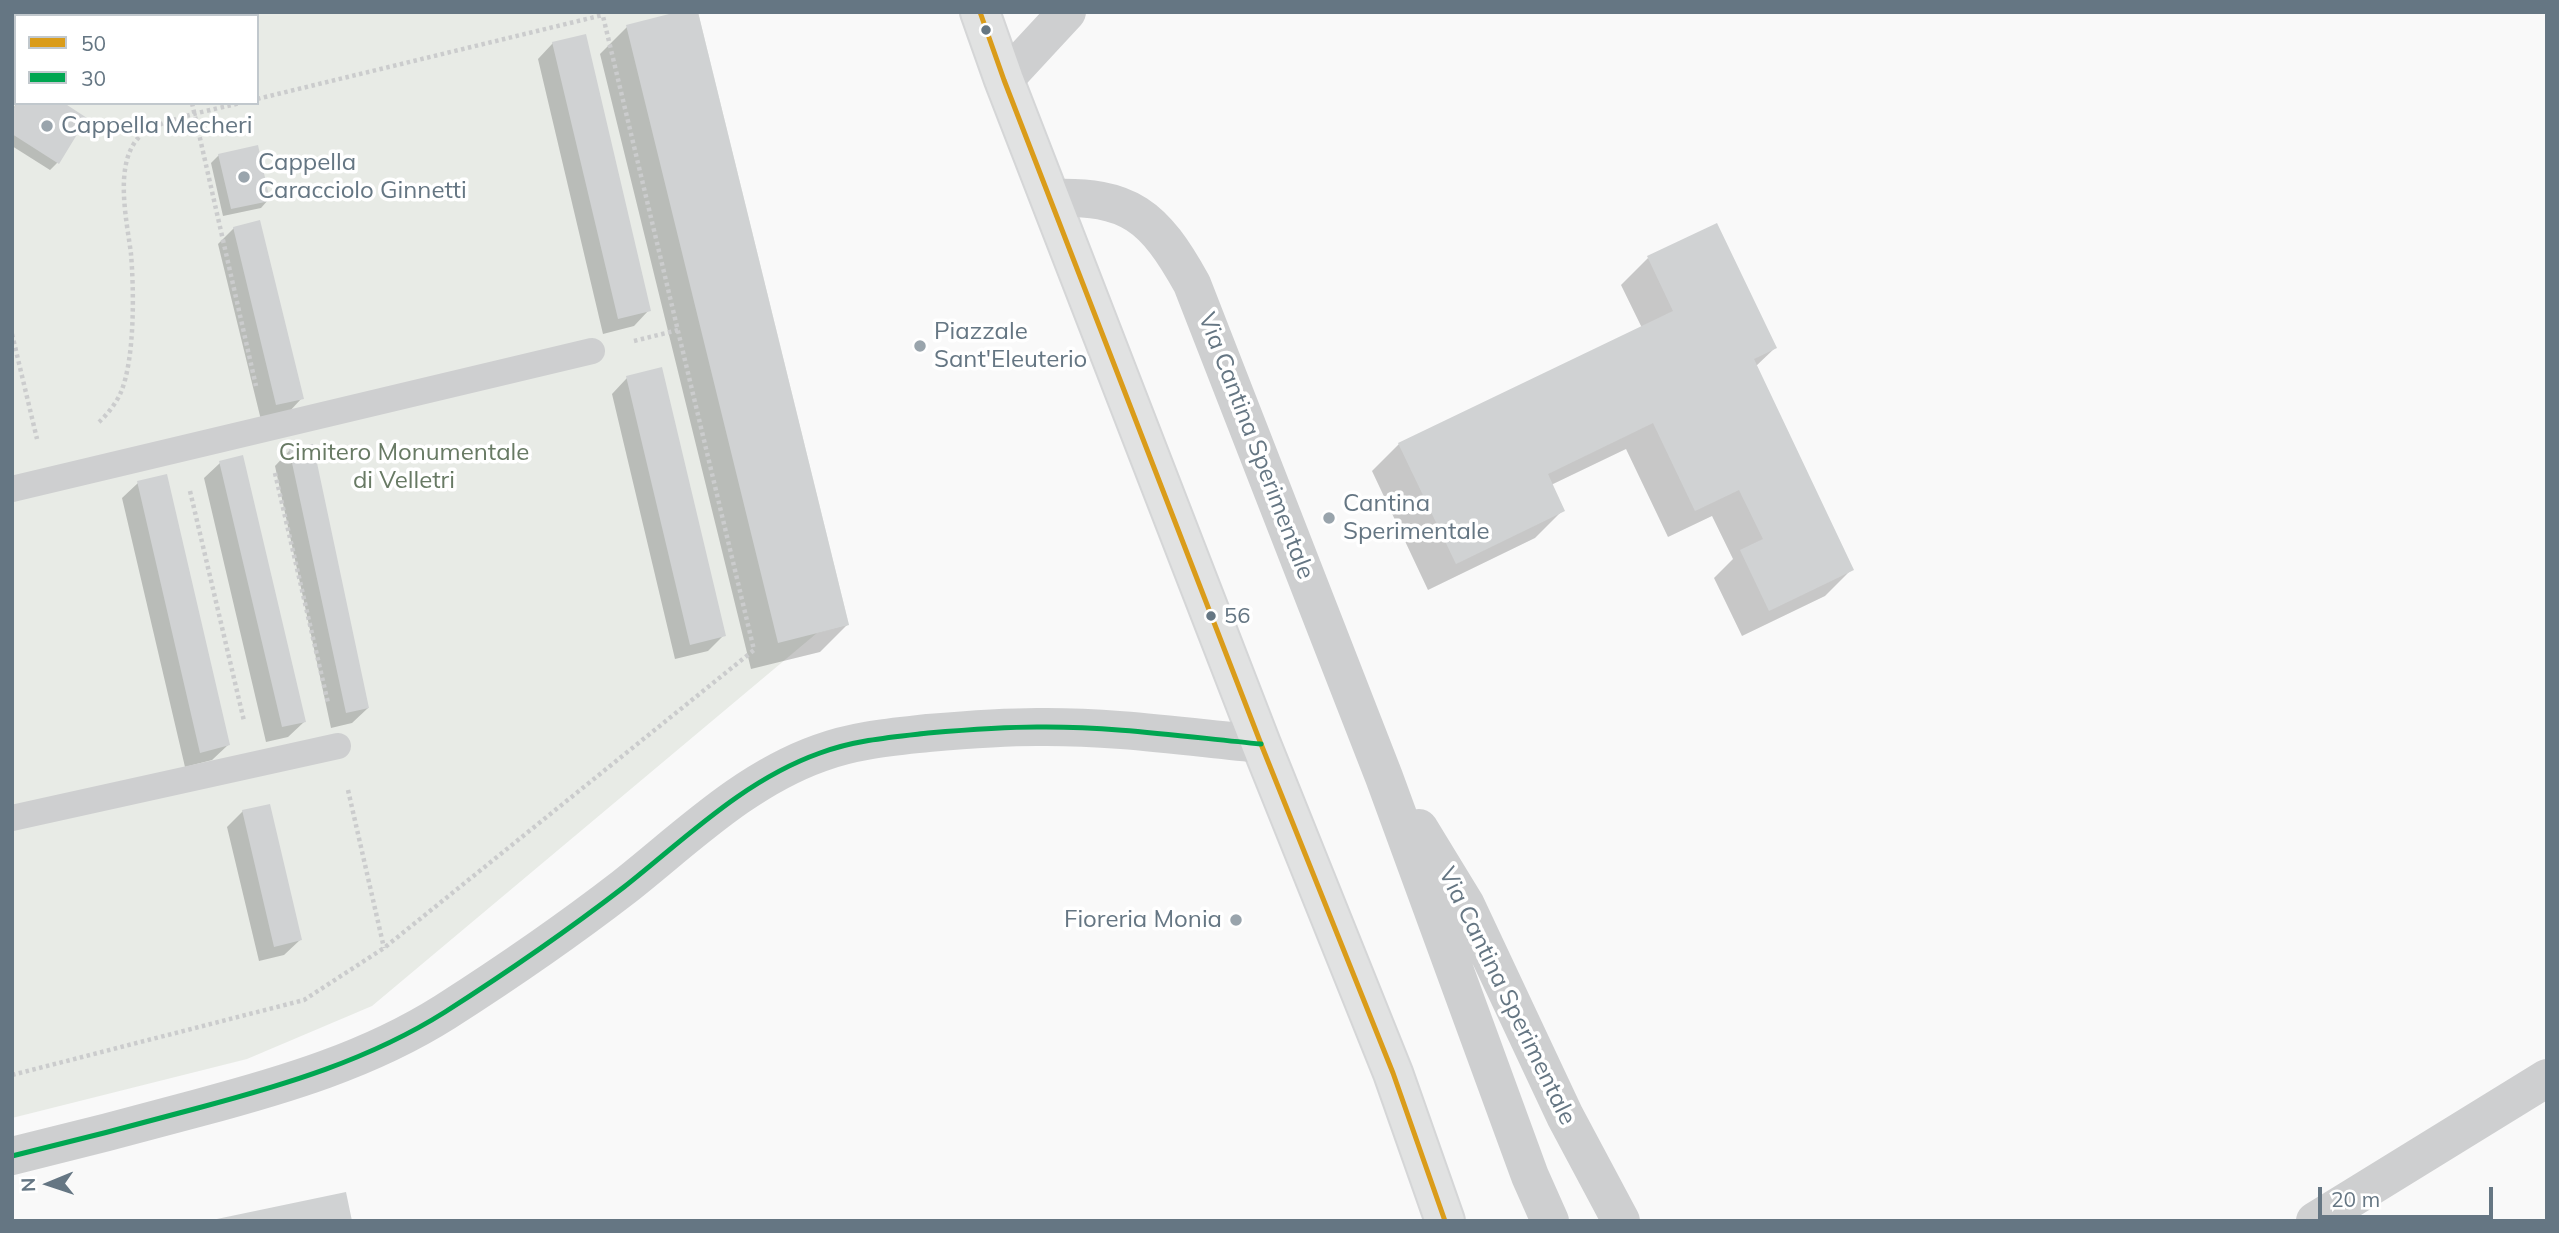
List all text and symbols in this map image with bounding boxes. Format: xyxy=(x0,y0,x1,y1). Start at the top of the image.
legend xyxy=(14,14,259,105)
unlabelled marker xyxy=(979,23,993,37)
text: 50 xyxy=(81,30,106,56)
text: 30 xyxy=(81,65,106,91)
place label: Cappella Mecheri xyxy=(61,112,252,140)
marker: Cappella Mecheri xyxy=(39,118,55,134)
place label: Cappella Caracciolo Ginnetti xyxy=(258,149,467,205)
marker: Cappella Caracciolo Ginnetti xyxy=(236,169,252,185)
street label: Via Cantina Sperimentale xyxy=(1192,309,1320,583)
place label: Piazzale Sant'Eleuterio xyxy=(934,318,1087,374)
marker: Piazzale Sant'Eleuterio xyxy=(912,338,928,354)
park label: Cimitero Monumentale di Velletri xyxy=(279,439,529,495)
place label: Cantina Sperimentale xyxy=(1343,490,1490,546)
marker: Cantina Sperimentale xyxy=(1321,510,1337,526)
place label: 56 xyxy=(1224,603,1250,629)
marker: 56 xyxy=(1204,609,1218,623)
street label: Via Cantina Sperimentale xyxy=(1432,862,1582,1130)
place label: Fioreria Monia xyxy=(1064,906,1222,934)
marker: Fioreria Monia xyxy=(1228,912,1244,928)
north arrow xyxy=(14,1149,84,1219)
scale bar xyxy=(2321,1174,2496,1218)
text: N xyxy=(16,1177,40,1192)
text: 20 m xyxy=(2331,1186,2380,1212)

